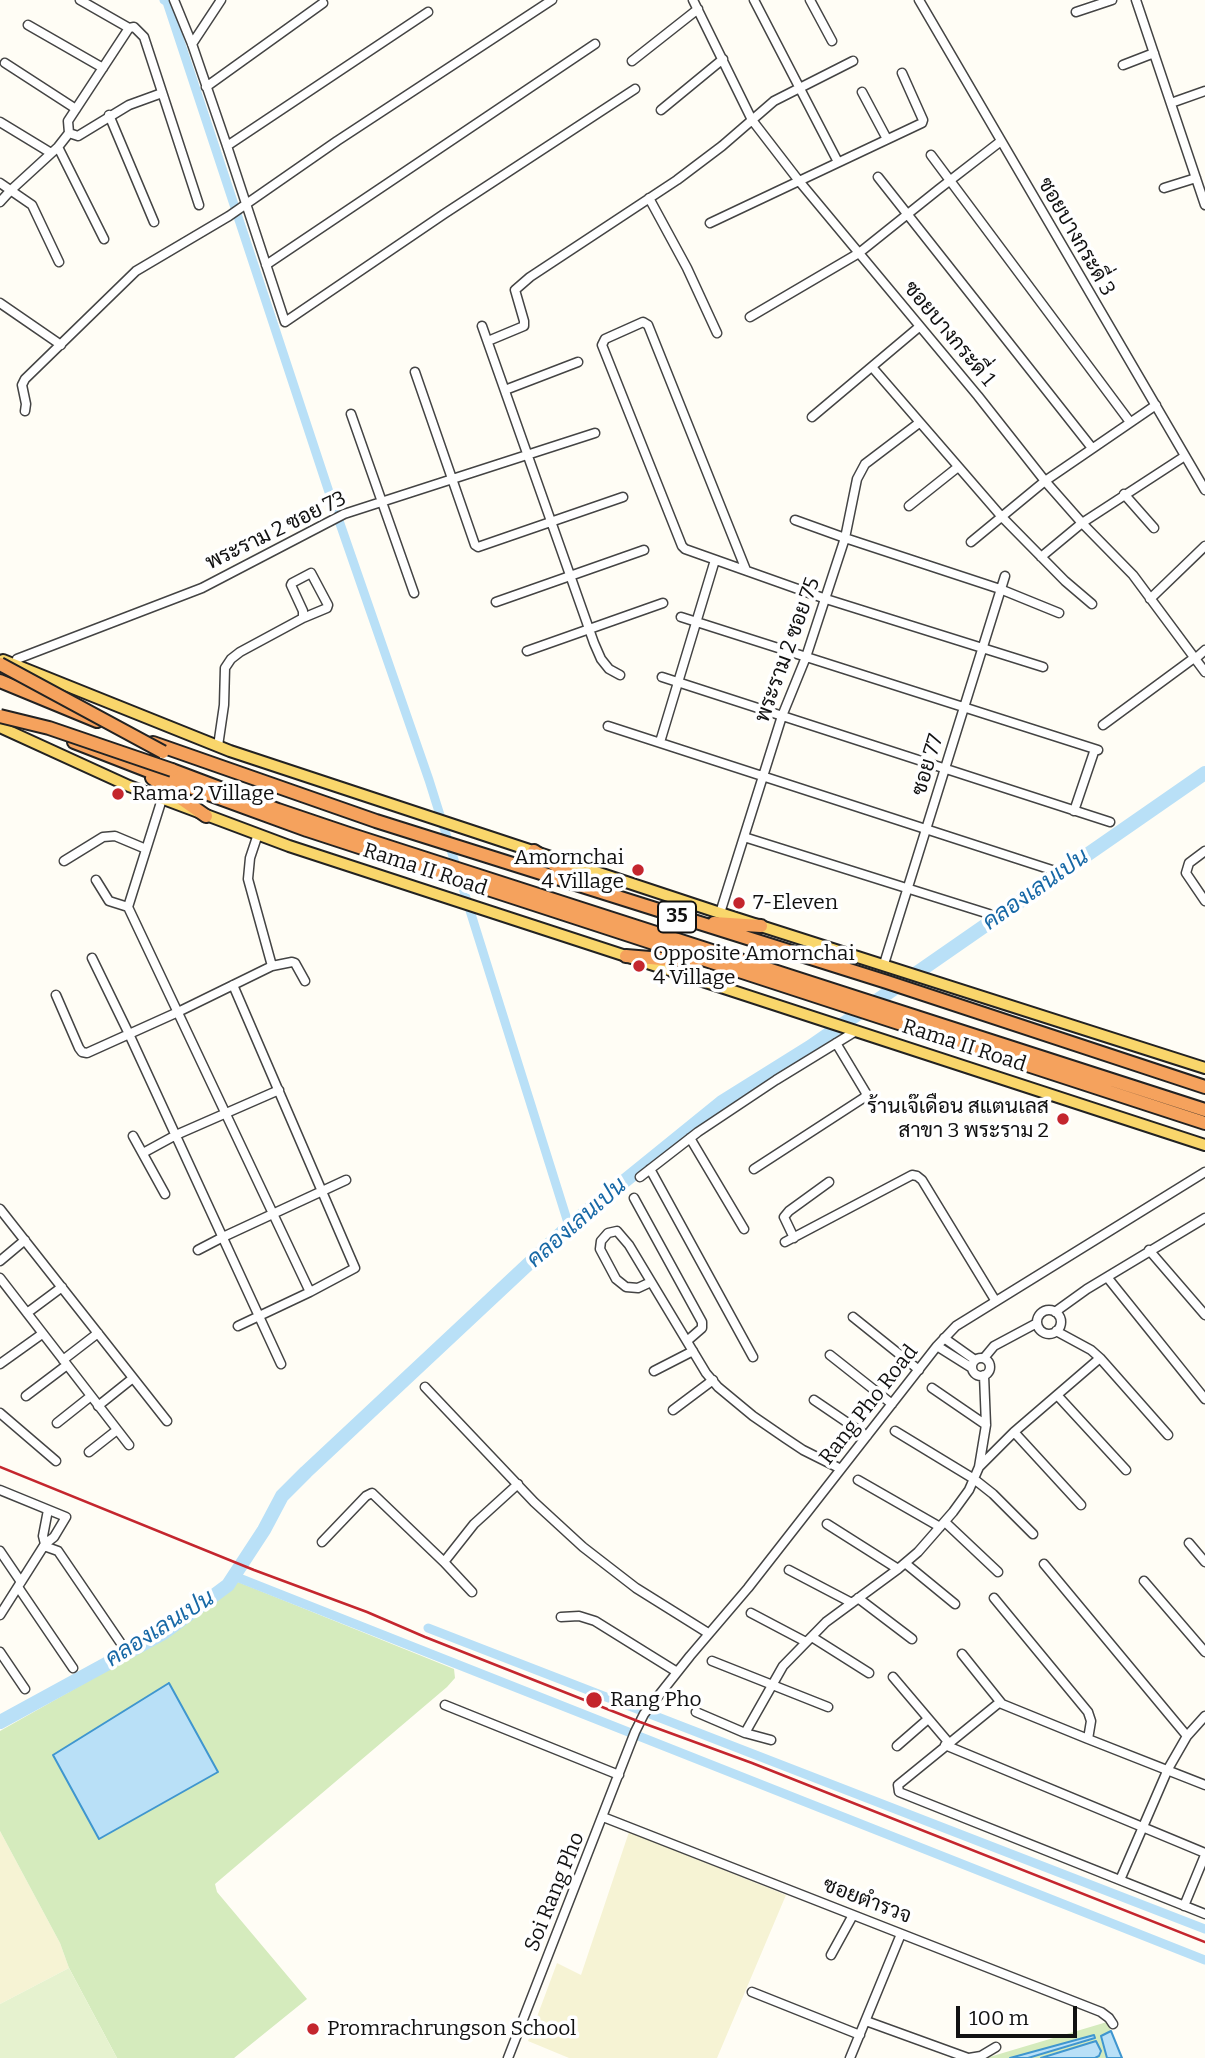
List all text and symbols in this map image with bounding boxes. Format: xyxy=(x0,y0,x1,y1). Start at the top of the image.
street label: ซอยบางกระดี่ 3 xyxy=(1032,173,1120,301)
street label: ซอยบางกระดี่ 1 xyxy=(898,276,1000,392)
street label: พระราม 2 ซอย 73 xyxy=(202,486,350,576)
street label: พระราม 2 ซอย 75 xyxy=(750,574,826,726)
street label: ซอย 77 xyxy=(907,731,949,799)
place label: Rama 2 Village xyxy=(132,781,274,807)
marker: Rama 2 Village xyxy=(110,786,126,802)
street label: Rama II Road xyxy=(360,838,490,902)
water label: คลองเลนเปน xyxy=(978,843,1094,937)
place label: Amornchai 4 Village xyxy=(514,845,624,895)
marker: Amornchai 4 Village xyxy=(630,862,646,878)
place label: 7-Eleven xyxy=(753,890,838,916)
marker: 7-Eleven xyxy=(731,895,747,911)
road number: 35 xyxy=(658,902,696,932)
place label: Opposite Amornchai 4 Village xyxy=(653,941,855,991)
marker: Opposite Amornchai 4 Village xyxy=(631,958,647,974)
street label: Rama II Road xyxy=(899,1014,1029,1078)
place label: ร้านเจ๊เดือน สแตนเลส สาขา 3 พระราม 2 xyxy=(867,1094,1049,1144)
marker: ร้านเจ๊เดือน สแตนเลส สาขา 3 พระราม 2 xyxy=(1055,1111,1071,1127)
water label: คลองเลนเปน xyxy=(521,1172,633,1274)
street label: Rang Pho Road xyxy=(814,1340,924,1470)
water label: คลองเลนเปน xyxy=(100,1585,220,1673)
place label: Rang Pho xyxy=(610,1687,702,1713)
marker: Rang Pho xyxy=(584,1690,604,1710)
street label: Soi Rang Pho xyxy=(520,1829,590,1955)
street label: ซอยตำรวจ xyxy=(819,1873,915,1929)
scale bar xyxy=(960,1992,1081,2036)
text: 100 m xyxy=(969,2005,1029,2031)
place label: Promrachrungson School xyxy=(327,2016,576,2042)
marker: Promrachrungson School xyxy=(305,2021,321,2037)

